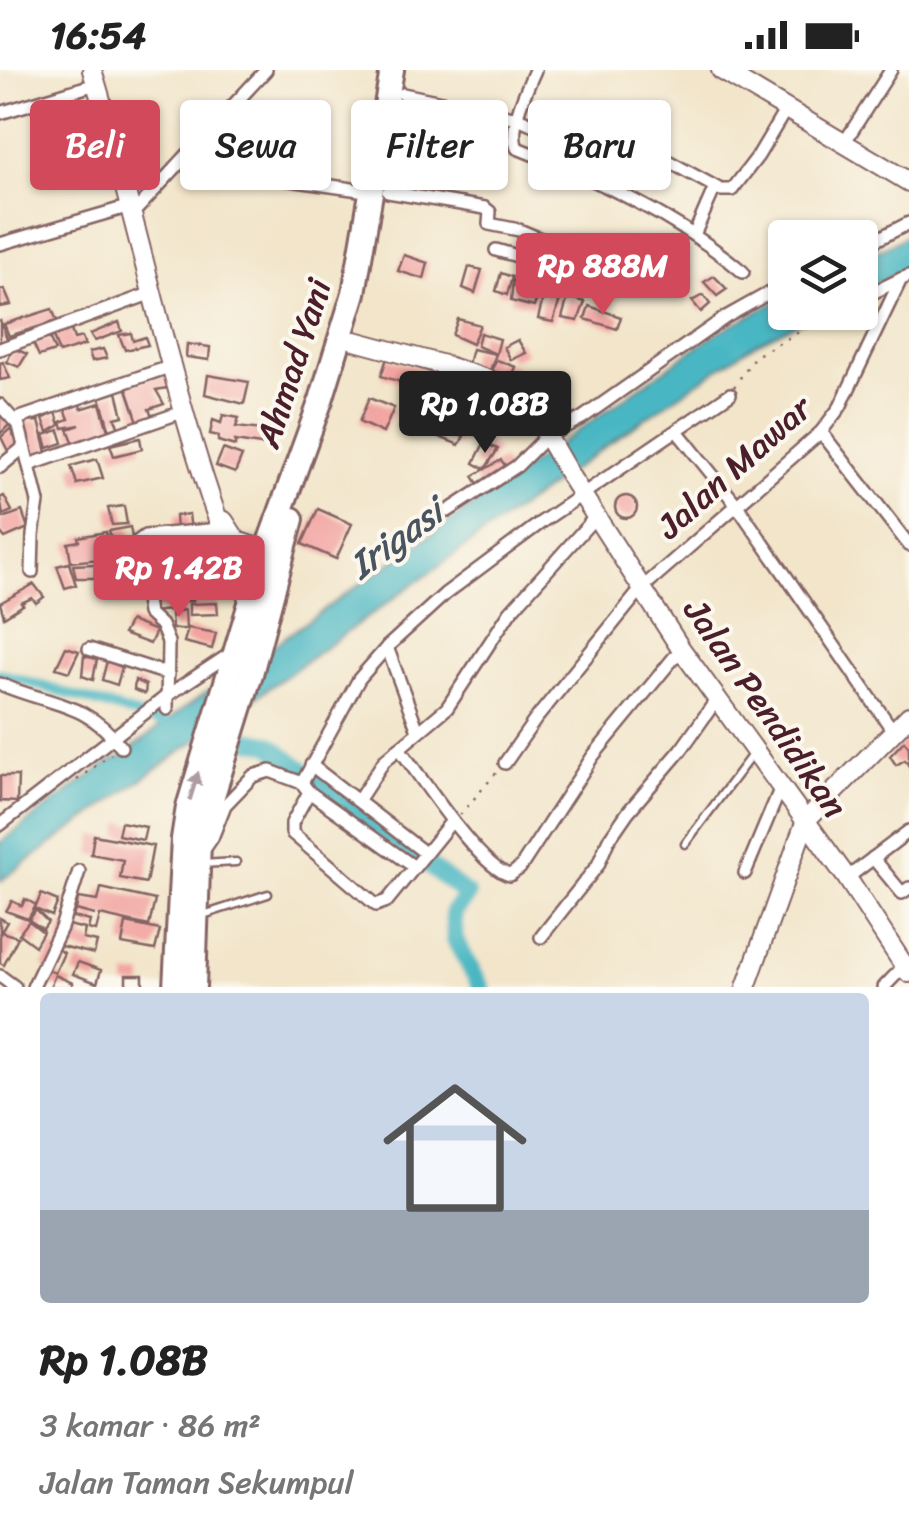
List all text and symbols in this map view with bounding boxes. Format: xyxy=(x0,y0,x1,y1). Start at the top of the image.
text: 16:54 xyxy=(50,2,146,69)
chip: Beli xyxy=(30,100,160,190)
chip: Sewa xyxy=(180,100,331,190)
chip: Filter xyxy=(351,100,508,190)
chip: Baru xyxy=(528,100,671,190)
map controls xyxy=(768,220,878,330)
button: layers xyxy=(768,220,878,330)
pin: Rp 888M xyxy=(511,233,695,318)
text: Rp 888M xyxy=(538,237,668,294)
street label: Ahmad Yani xyxy=(236,269,350,457)
pin: Rp 1.08B xyxy=(382,371,588,456)
text: Rp 1.08B xyxy=(421,375,549,432)
street label: Jalan Mawar xyxy=(641,378,828,555)
water label: Irigasi xyxy=(333,476,464,598)
pin: Rp 1.42B xyxy=(76,535,282,620)
text: Rp 1.42B xyxy=(116,539,242,596)
street label: Jalan Pendidikan xyxy=(666,584,865,831)
one-way arrow xyxy=(187,770,202,801)
icon: home xyxy=(365,1058,545,1238)
text: Rp 1.08B xyxy=(40,1323,208,1397)
text: 3 kamar · 86 m² xyxy=(40,1397,261,1454)
text: Jalan Taman Sekumpul xyxy=(40,1454,354,1511)

